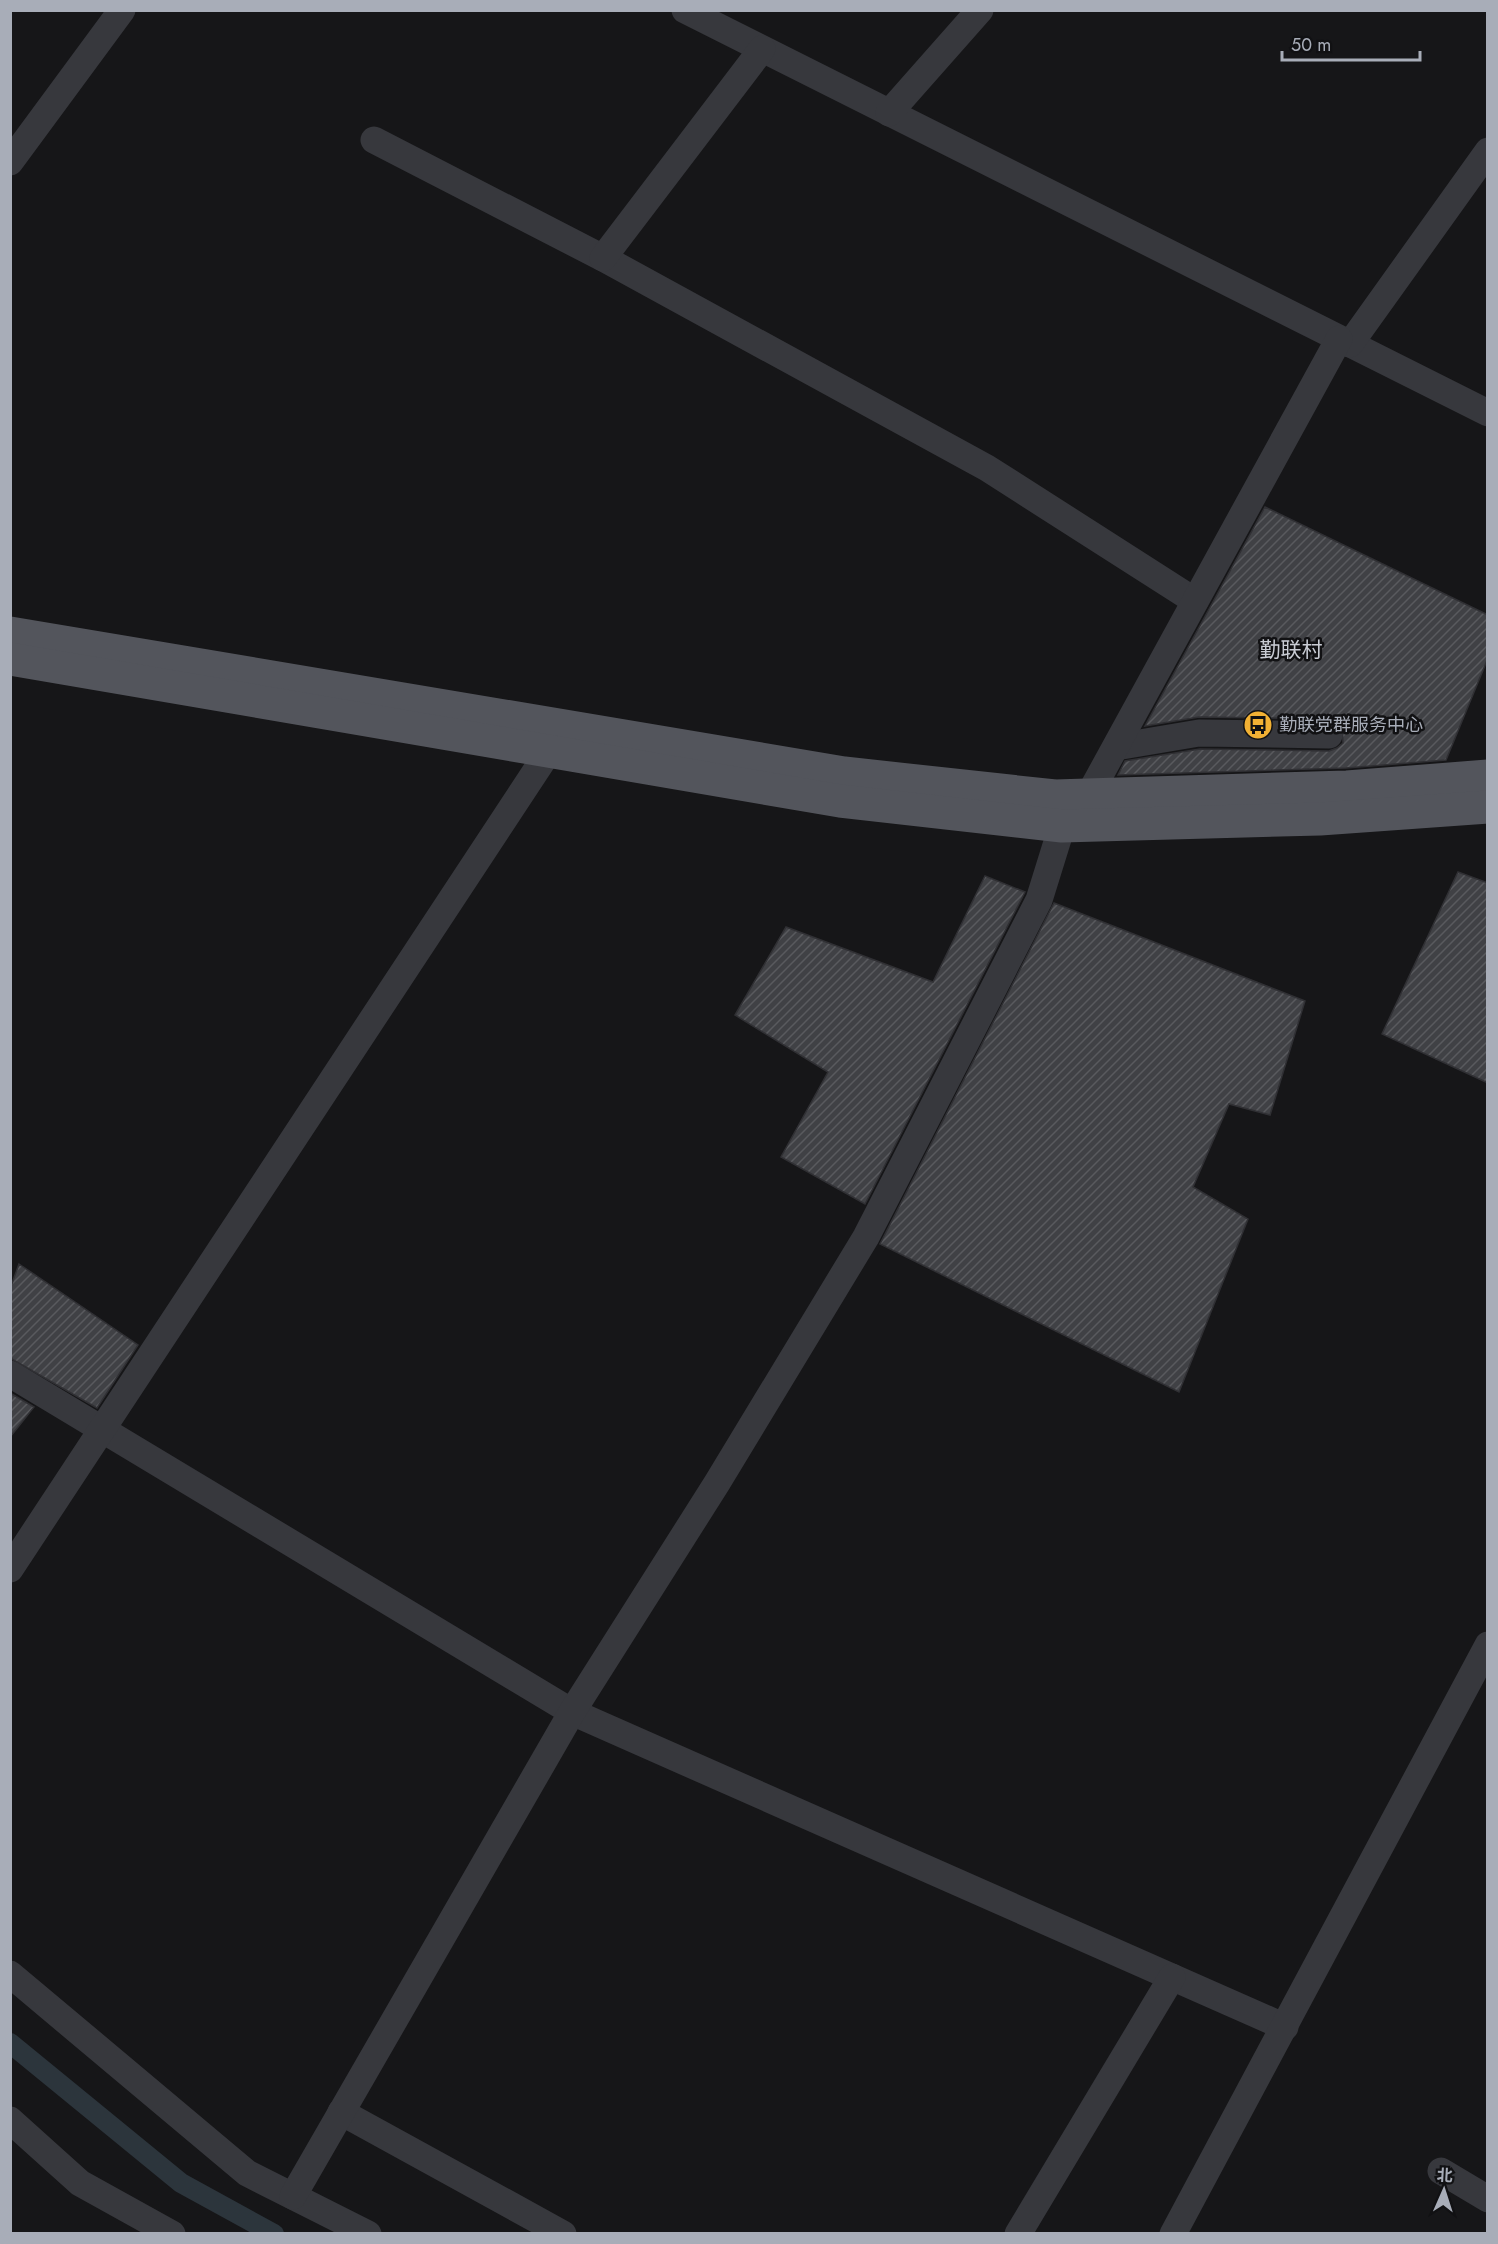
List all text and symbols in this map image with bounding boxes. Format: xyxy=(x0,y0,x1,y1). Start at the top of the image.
scale bar xyxy=(1282,24,1420,62)
text: 50 m xyxy=(1291,32,1331,58)
district label: 勤联村 xyxy=(1260,635,1323,665)
bus stop icon: 勤联党群服务中心 xyxy=(1242,709,1274,741)
place label: 勤联党群服务中心 xyxy=(1279,712,1423,738)
north arrow xyxy=(1414,2160,1474,2220)
text: 北 xyxy=(1436,2164,1453,2187)

